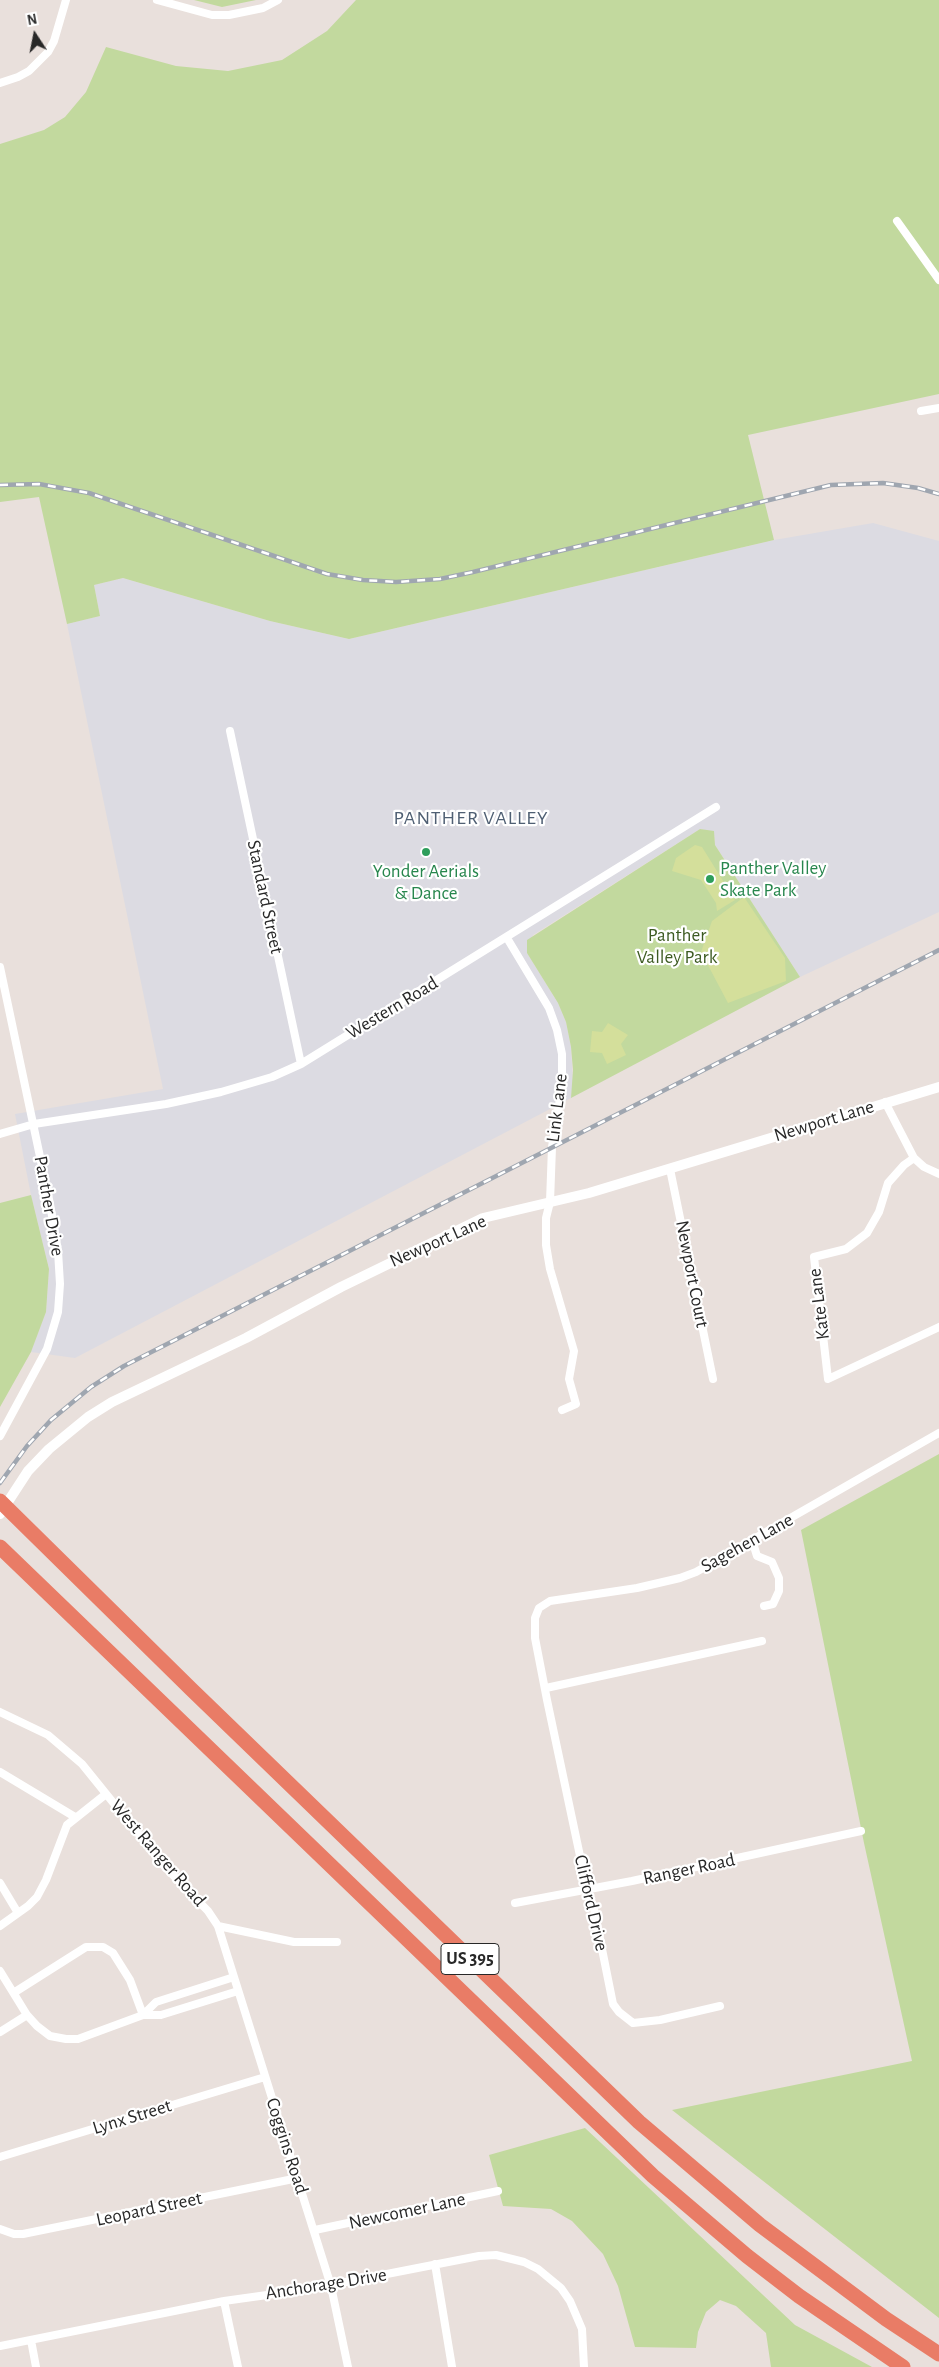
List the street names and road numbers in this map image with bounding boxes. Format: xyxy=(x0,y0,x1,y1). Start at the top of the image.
street label: Standard Street xyxy=(242,838,288,956)
street label: Western Road xyxy=(342,972,442,1044)
street label: Link Lane xyxy=(541,1072,573,1144)
street label: Newport Lane xyxy=(771,1095,877,1147)
street label: Panther Drive xyxy=(29,1154,69,1258)
street label: Newport Lane xyxy=(386,1210,490,1272)
street label: Newport Court xyxy=(670,1218,714,1330)
street label: Kate Lane xyxy=(803,1267,835,1341)
street label: Sagehen Lane xyxy=(697,1508,797,1578)
street label: West Ranger Road xyxy=(105,1795,211,1911)
street label: Ranger Road xyxy=(641,1848,737,1890)
street label: Clifford Drive xyxy=(569,1853,613,1953)
road number: US 395 xyxy=(441,1944,499,1975)
street label: Lynx Street xyxy=(90,2094,174,2140)
street label: Coggins Road xyxy=(261,2095,313,2197)
street label: Leopard Street xyxy=(94,2187,204,2231)
street label: Newcomer Lane xyxy=(347,2188,467,2234)
street label: Anchorage Drive xyxy=(264,2263,388,2305)

